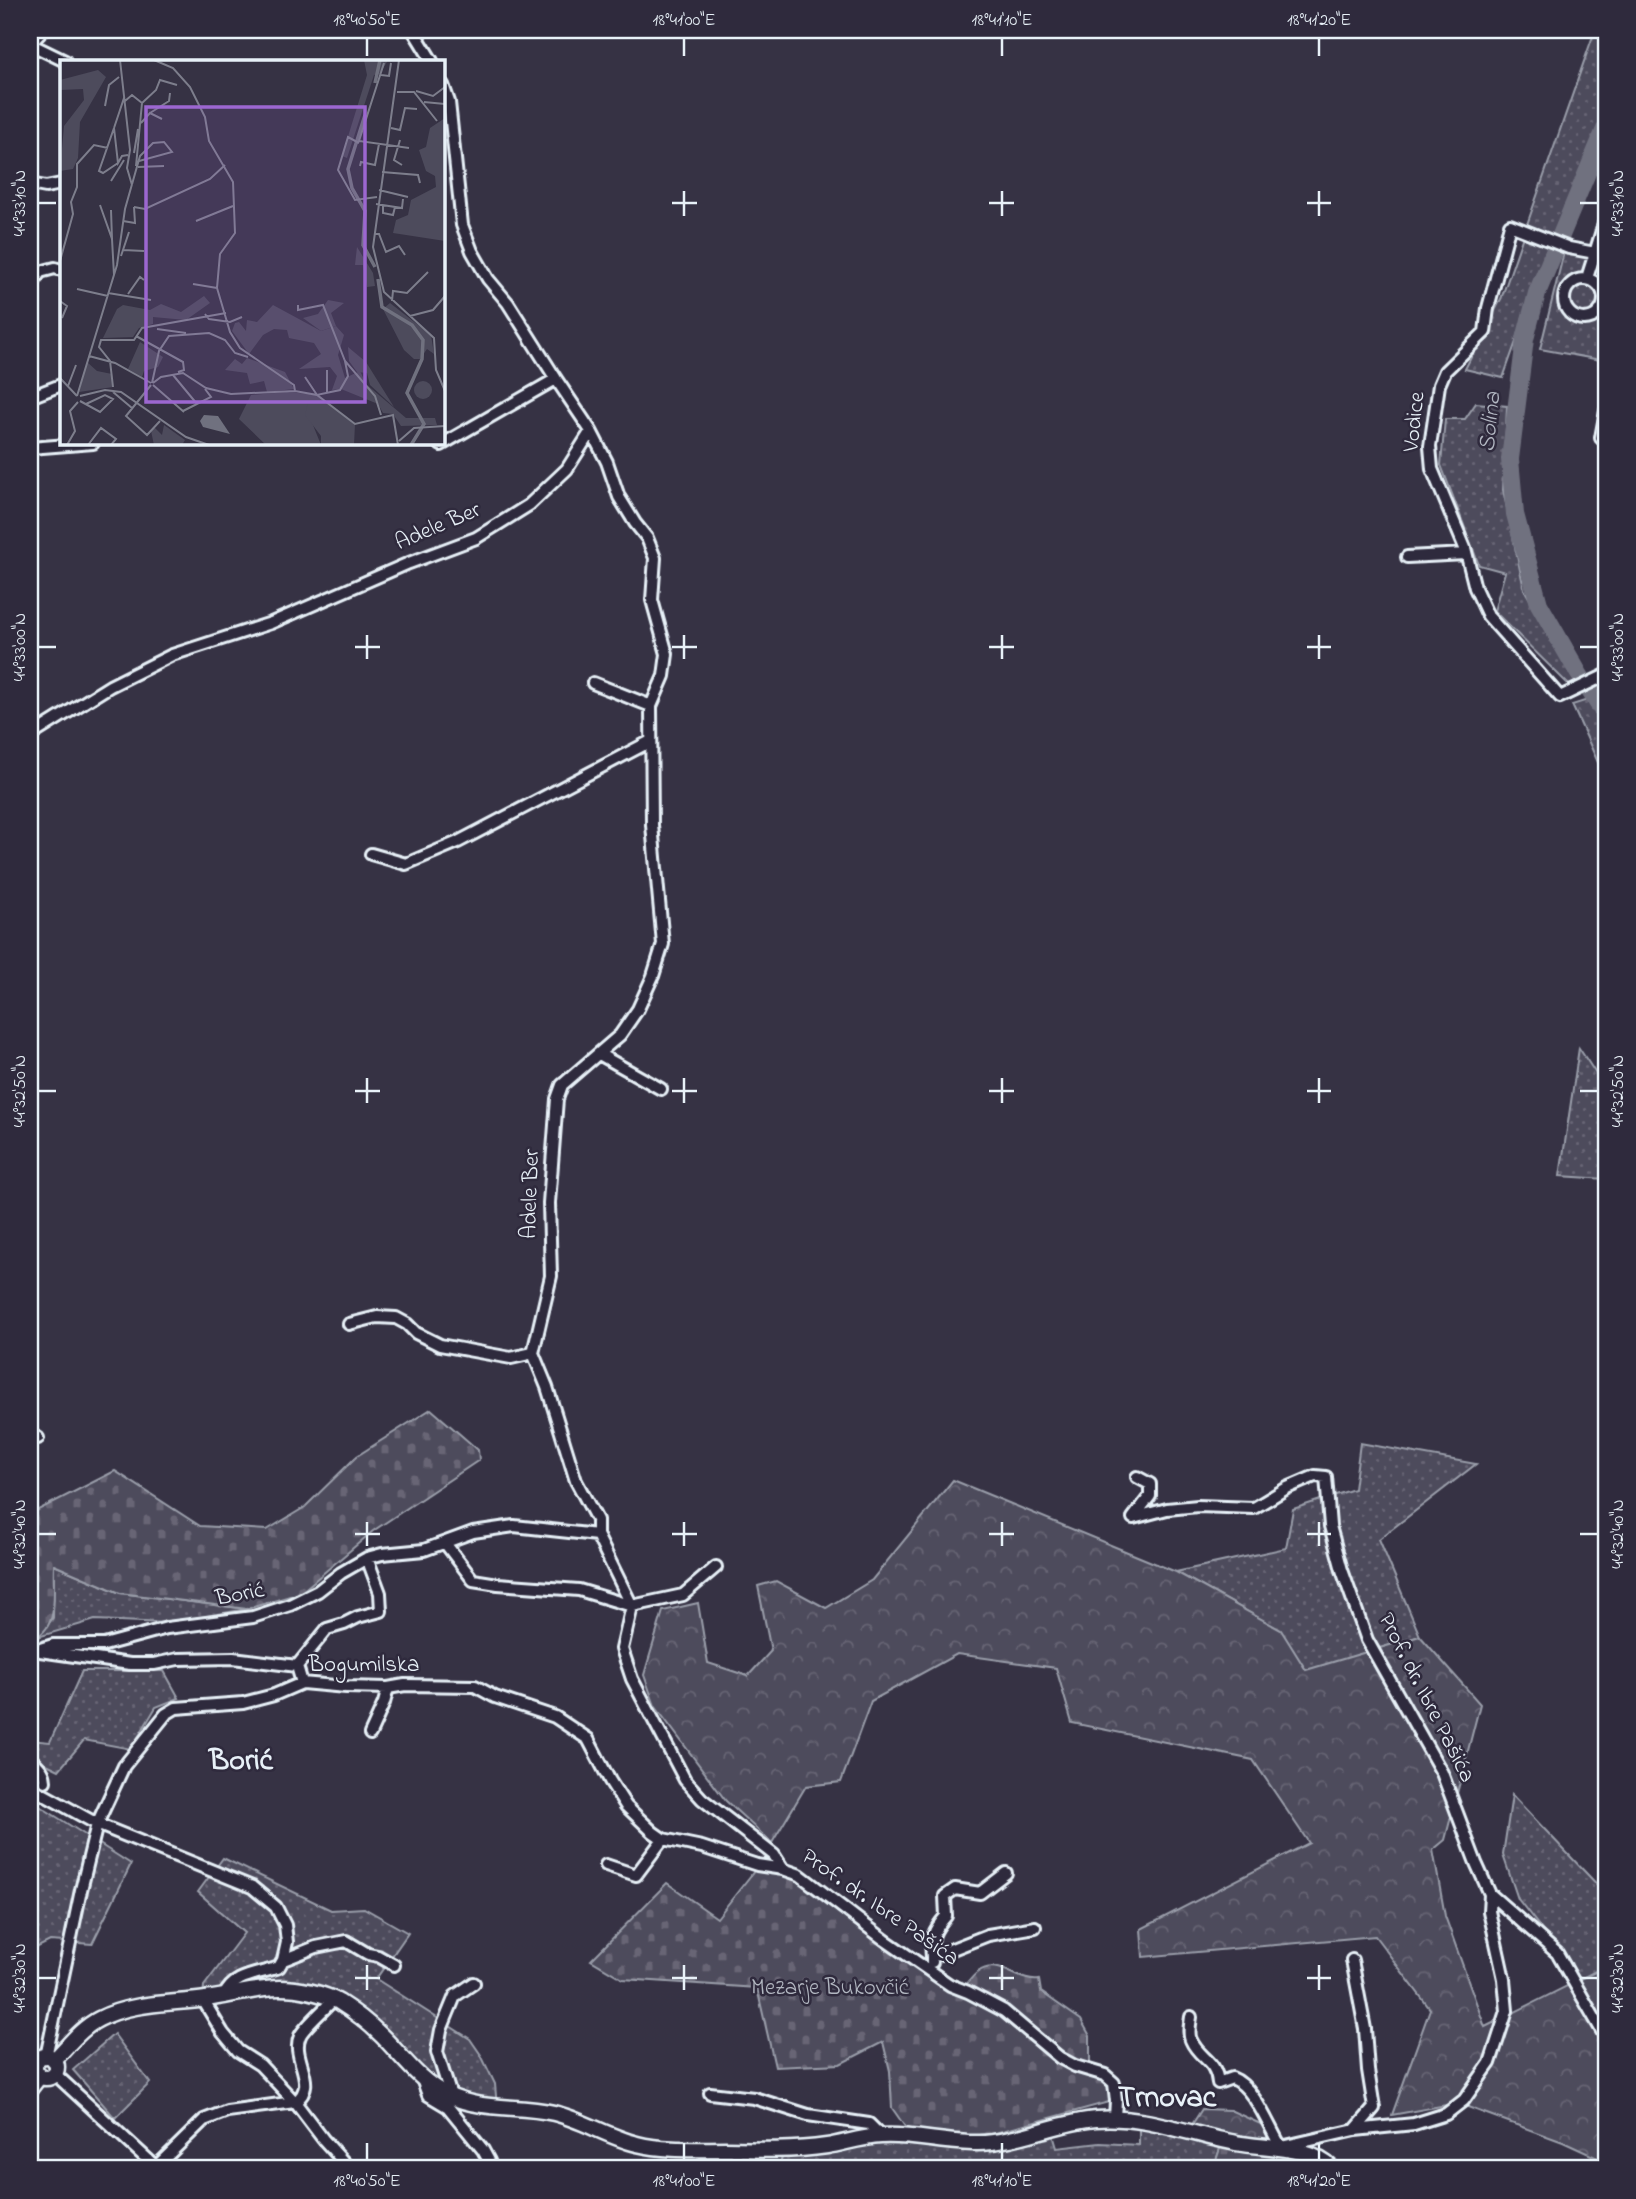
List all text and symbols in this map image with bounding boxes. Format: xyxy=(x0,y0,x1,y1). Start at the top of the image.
text: 18°40'50"E xyxy=(333,8,401,34)
text: 18°41'00"E xyxy=(653,8,716,34)
text: 18°41'10"E xyxy=(972,8,1033,34)
text: 18°41'20"E xyxy=(1287,8,1351,34)
inset map xyxy=(60,60,444,444)
text: 44°33'10"N xyxy=(8,170,34,236)
text: 44°33'10"N xyxy=(1606,170,1632,236)
water label: Solina xyxy=(1470,389,1512,454)
street label: Vodice xyxy=(1395,390,1435,455)
street label: Adele Ber xyxy=(390,494,487,560)
text: 44°33'00"N xyxy=(8,613,34,681)
text: 44°33'00"N xyxy=(1606,613,1632,681)
text: 44°32'50"N xyxy=(8,1055,34,1127)
text: 44°32'50"N xyxy=(1606,1055,1632,1127)
street label: Adele Ber xyxy=(513,1147,549,1240)
text: 44°32'40"N xyxy=(8,1499,34,1569)
text: 44°32'40"N xyxy=(1606,1499,1632,1569)
street label: Borić xyxy=(212,1574,268,1616)
street label: Prof. dr. Ibre Pašića xyxy=(1369,1608,1483,1788)
street label: Bogumilska xyxy=(308,1649,419,1683)
district label: Borić xyxy=(207,1740,274,1784)
street label: Prof. dr. Ibre Pašića xyxy=(794,1841,966,1975)
text: 44°32'30"N xyxy=(8,1943,34,2013)
text: 44°32'30"N xyxy=(1606,1943,1632,2013)
park label: Mezarje Bukovčić xyxy=(751,1972,910,2005)
district label: Trnovac xyxy=(1118,2077,1217,2121)
text: 18°40'50"E xyxy=(333,2169,401,2195)
text: 18°41'00"E xyxy=(653,2169,716,2195)
text: 18°41'10"E xyxy=(972,2169,1033,2195)
text: 18°41'20"E xyxy=(1287,2169,1351,2195)

